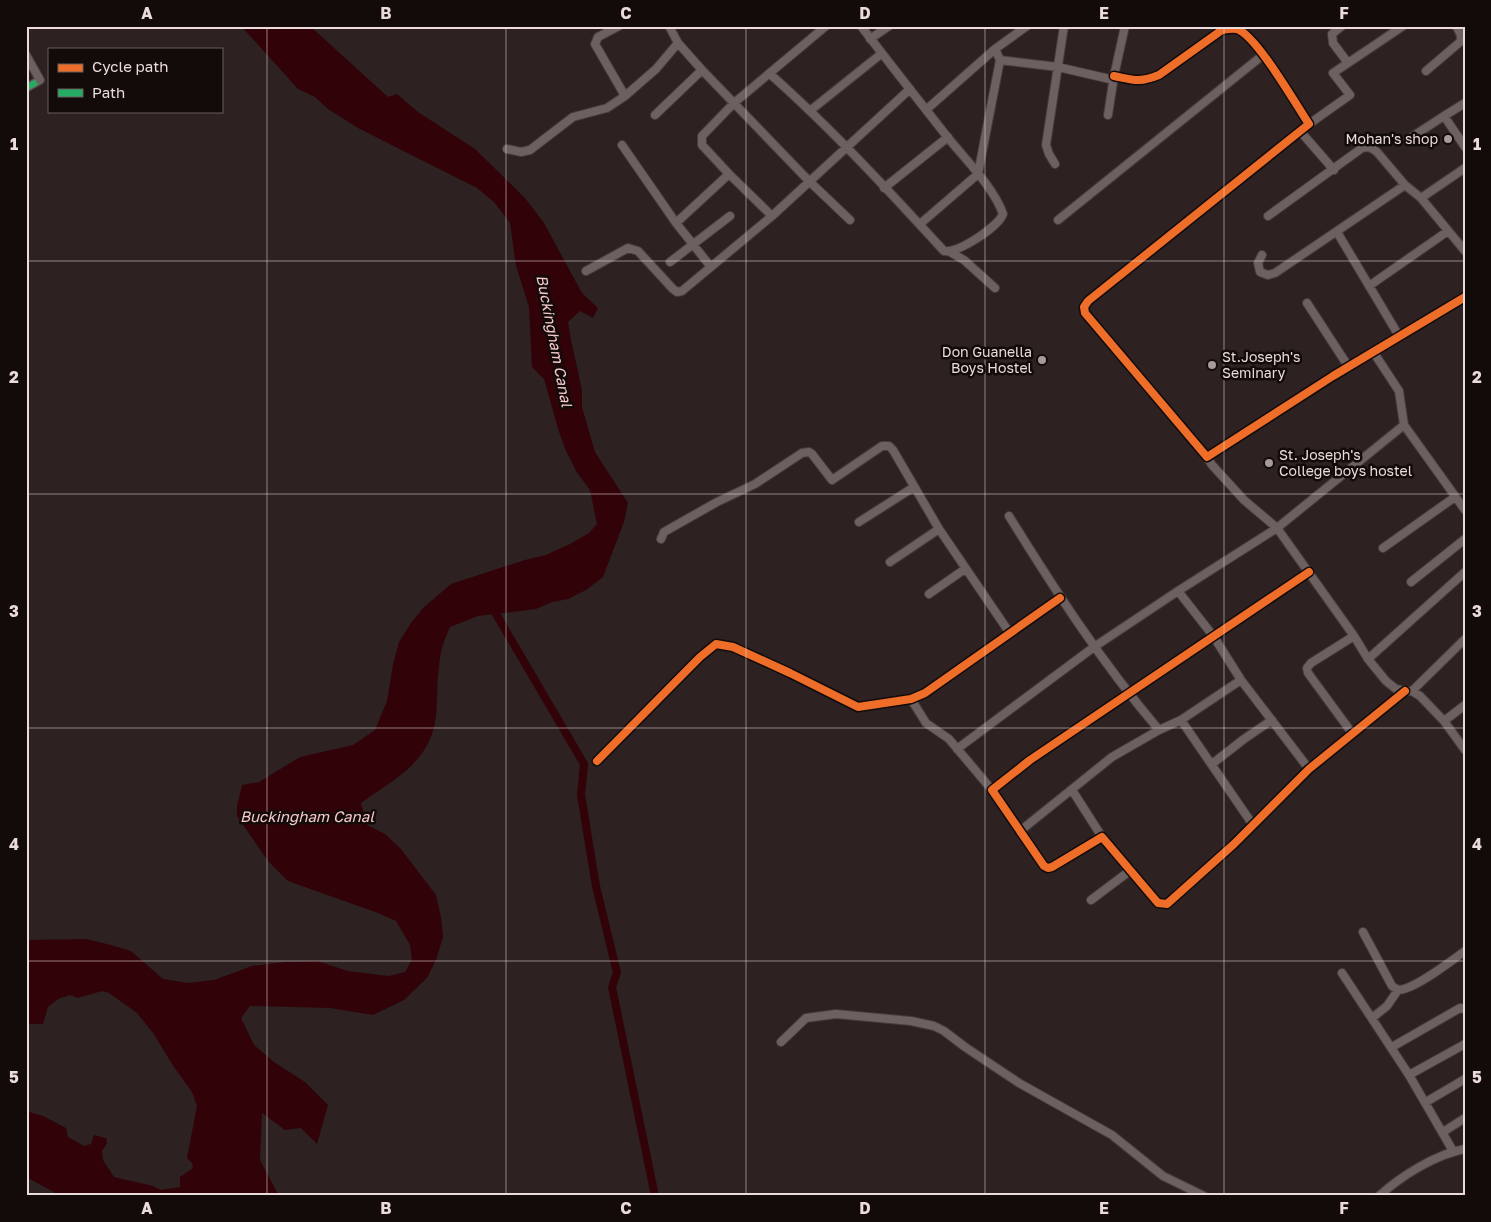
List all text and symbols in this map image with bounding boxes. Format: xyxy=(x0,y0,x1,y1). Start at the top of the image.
text: A xyxy=(141,3,153,23)
text: B xyxy=(380,3,392,23)
text: C xyxy=(620,3,632,23)
text: D xyxy=(859,3,871,23)
text: E xyxy=(1099,3,1109,23)
text: F xyxy=(1339,3,1349,23)
legend xyxy=(48,48,222,112)
text: Cycle path xyxy=(92,57,168,75)
text: Path xyxy=(92,83,125,101)
place label: Mohan's shop xyxy=(1346,130,1438,147)
marker: Mohan's shop xyxy=(1442,133,1454,145)
text: 1 xyxy=(10,134,18,154)
text: 1 xyxy=(1473,134,1481,154)
water label: Buckingham Canal xyxy=(532,273,577,410)
place label: Don Guanella Boys Hostel xyxy=(942,343,1032,376)
place label: St.Joseph's Seminary xyxy=(1222,348,1300,381)
marker: Don Guanella Boys Hostel xyxy=(1036,354,1048,366)
marker: St.Joseph's Seminary xyxy=(1206,359,1218,371)
text: 2 xyxy=(9,367,19,387)
text: 2 xyxy=(1472,367,1482,387)
place label: St. Joseph's College boys hostel xyxy=(1279,446,1412,479)
marker: St. Joseph's College boys hostel xyxy=(1263,457,1275,469)
text: 3 xyxy=(9,601,19,621)
text: 3 xyxy=(1472,601,1482,621)
water label: Buckingham Canal xyxy=(240,807,375,826)
text: 4 xyxy=(9,834,19,854)
text: 4 xyxy=(1472,834,1482,854)
text: 5 xyxy=(9,1067,19,1087)
text: 5 xyxy=(1472,1067,1482,1087)
text: A xyxy=(141,1198,153,1218)
text: B xyxy=(380,1198,392,1218)
text: C xyxy=(620,1198,632,1218)
text: D xyxy=(859,1198,871,1218)
text: E xyxy=(1099,1198,1109,1218)
text: F xyxy=(1339,1198,1349,1218)

